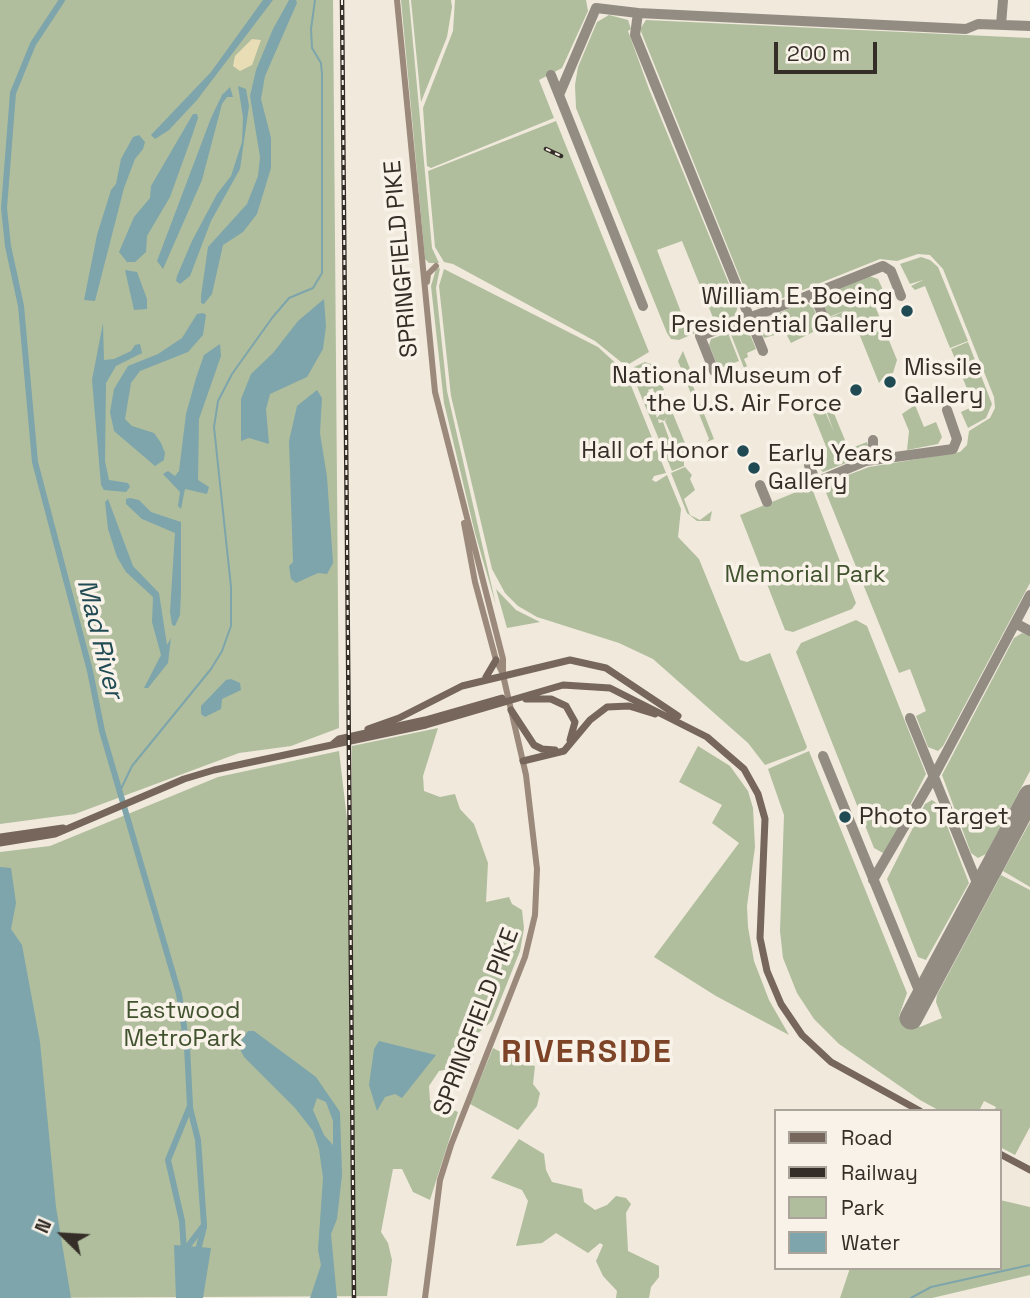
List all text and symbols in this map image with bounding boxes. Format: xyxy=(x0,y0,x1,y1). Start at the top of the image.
scale bar xyxy=(778,28,881,72)
text: 200 m xyxy=(787,40,850,67)
street label: SPRINGFIELD PIKE xyxy=(379,159,425,359)
place label: William E. Boeing Presidential Gallery xyxy=(671,283,893,339)
marker: William E. Boeing Presidential Gallery xyxy=(899,303,915,319)
place label: Missile Gallery xyxy=(904,354,983,410)
place label: National Museum of the U.S. Air Force xyxy=(612,362,842,418)
marker: Missile Gallery xyxy=(882,374,898,390)
marker: National Museum of the U.S. Air Force xyxy=(848,382,864,398)
place label: Hall of Honor xyxy=(581,437,729,465)
place label: Early Years Gallery xyxy=(768,440,893,496)
marker: Hall of Honor xyxy=(735,443,751,459)
marker: Early Years Gallery xyxy=(746,460,762,476)
park label: Memorial Park xyxy=(724,561,886,589)
water label: Mad River xyxy=(69,576,129,702)
place label: Photo Target xyxy=(859,803,1009,831)
marker: Photo Target xyxy=(837,809,853,825)
street label: SPRINGFIELD PIKE xyxy=(428,924,526,1120)
park label: Eastwood MetroPark xyxy=(124,997,242,1053)
district label: RIVERSIDE xyxy=(502,1034,672,1072)
legend xyxy=(774,1109,1002,1270)
text: Road xyxy=(841,1124,893,1151)
text: Railway xyxy=(841,1159,918,1186)
text: Park xyxy=(841,1194,885,1221)
north arrow xyxy=(28,1200,98,1270)
text: N xyxy=(29,1215,57,1237)
text: Water xyxy=(841,1229,900,1256)

